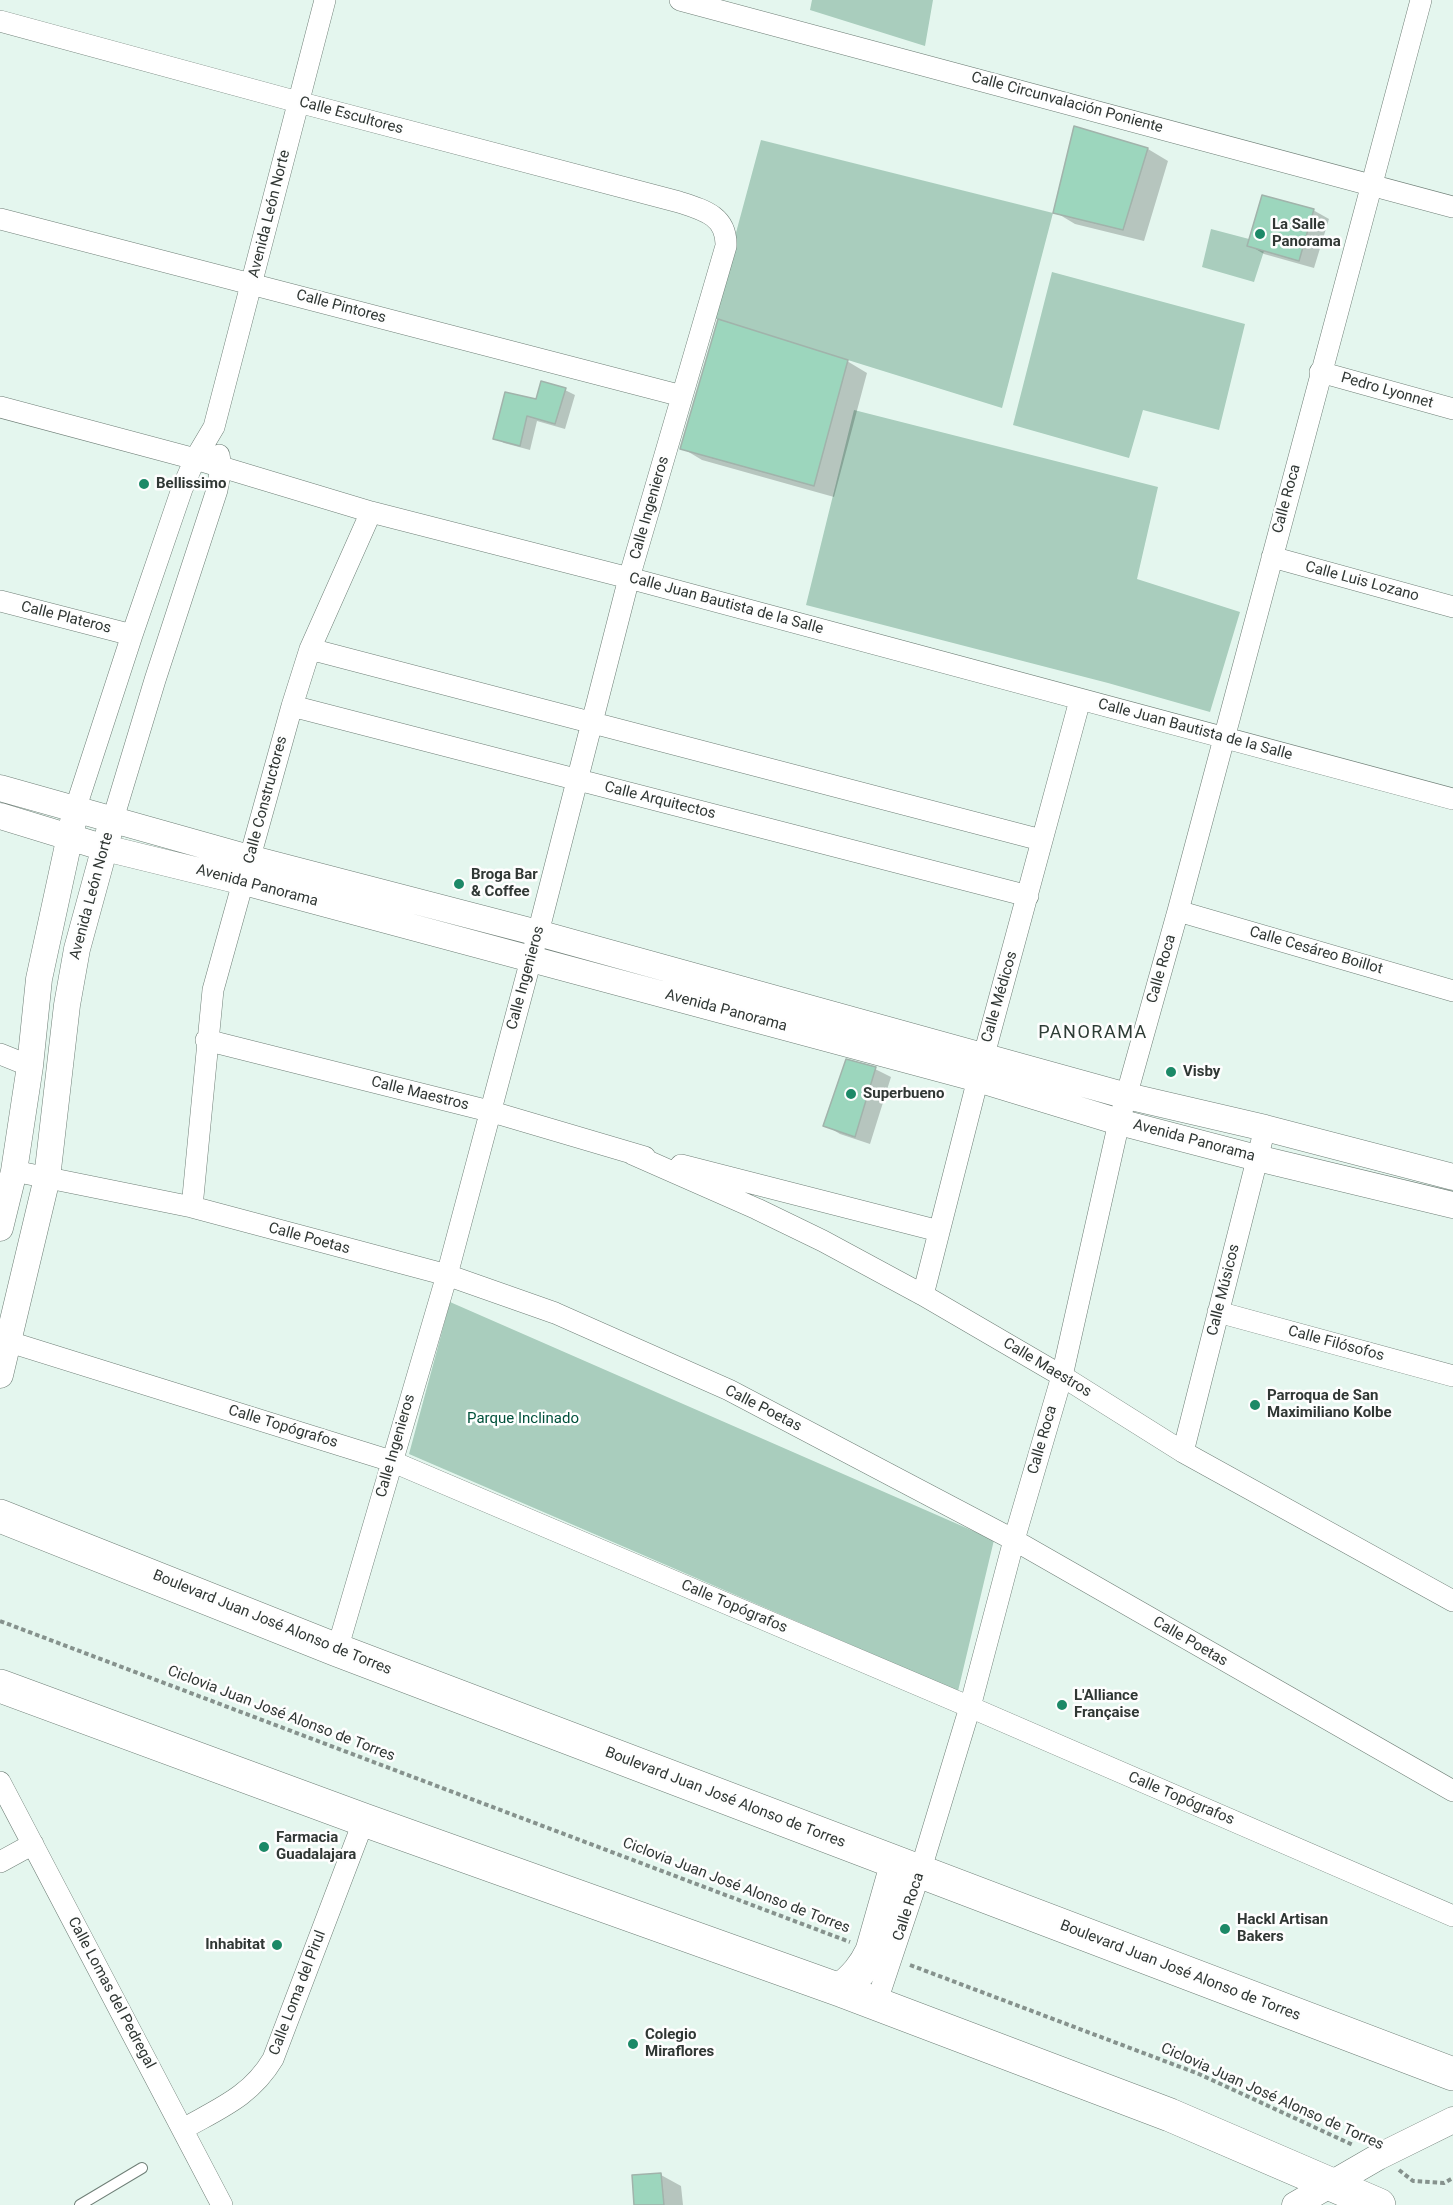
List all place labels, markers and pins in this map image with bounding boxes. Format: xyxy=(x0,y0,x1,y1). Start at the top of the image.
place label: La Salle Panorama xyxy=(1272,216,1341,251)
marker: La Salle Panorama xyxy=(1253,227,1267,241)
place label: Bellissimo xyxy=(156,475,226,493)
marker: Bellissimo xyxy=(137,477,151,491)
place label: Broga Bar & Coffee xyxy=(471,866,538,901)
marker: Broga Bar & Coffee xyxy=(452,877,466,891)
place label: Visby xyxy=(1183,1063,1220,1081)
marker: Visby xyxy=(1164,1065,1178,1079)
place label: Superbueno xyxy=(863,1085,944,1103)
marker: Superbueno xyxy=(844,1087,858,1101)
place label: Parroqua de San Maximiliano Kolbe xyxy=(1267,1387,1392,1422)
marker: Parroqua de San Maximiliano Kolbe xyxy=(1248,1398,1262,1412)
place label: L'Alliance Française xyxy=(1074,1687,1139,1722)
marker: L'Alliance Française xyxy=(1055,1698,1069,1712)
place label: Farmacia Guadalajara xyxy=(276,1829,356,1864)
marker: Farmacia Guadalajara xyxy=(257,1840,271,1854)
place label: Hackl Artisan Bakers xyxy=(1237,1911,1328,1946)
marker: Hackl Artisan Bakers xyxy=(1218,1922,1232,1936)
place label: Inhabitat xyxy=(205,1936,265,1954)
marker: Inhabitat xyxy=(270,1938,284,1952)
place label: Colegio Miraflores xyxy=(645,2026,714,2061)
marker: Colegio Miraflores xyxy=(626,2037,640,2051)

